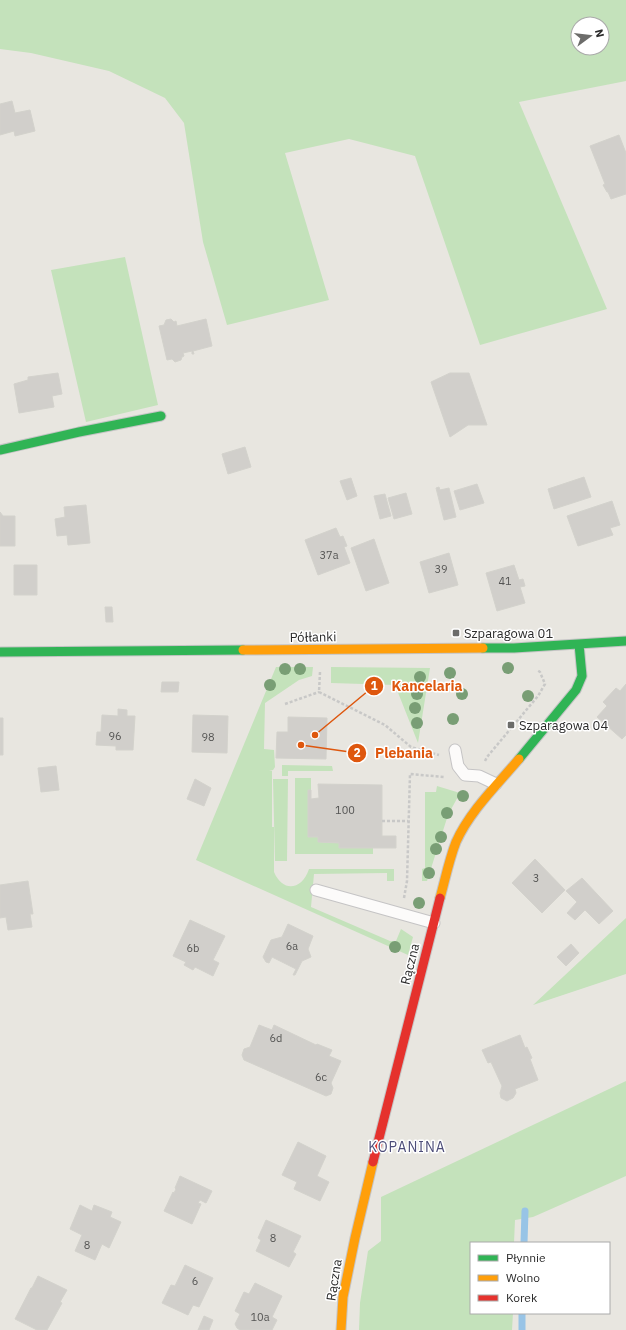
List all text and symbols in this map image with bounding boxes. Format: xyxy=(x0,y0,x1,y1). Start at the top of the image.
north arrow xyxy=(570,16,610,56)
text: N xyxy=(592,28,607,39)
house number: 37a xyxy=(319,548,339,562)
house number: 39 xyxy=(434,562,448,576)
house number: 41 xyxy=(498,574,512,588)
place label: Szparagowa 01 xyxy=(464,625,553,642)
street label: Półłanki xyxy=(290,628,336,646)
marker: Szparagowa 01 xyxy=(451,628,461,638)
callout: Kancelaria xyxy=(364,673,470,699)
text: Kancelaria xyxy=(392,677,462,695)
text: 1 xyxy=(370,678,378,693)
place label: Szparagowa 04 xyxy=(519,717,608,734)
marker: Szparagowa 04 xyxy=(506,720,516,730)
house number: 96 xyxy=(108,729,122,743)
house number: 98 xyxy=(201,730,215,744)
callout: Plebania xyxy=(347,740,441,766)
text: Plebania xyxy=(375,744,433,762)
text: 2 xyxy=(353,745,361,760)
house number: 100 xyxy=(335,803,355,817)
house number: 3 xyxy=(533,871,539,885)
house number: 6a xyxy=(286,939,298,953)
house number: 6b xyxy=(187,941,199,955)
street label: Rączna xyxy=(397,941,423,986)
house number: 6d xyxy=(270,1031,282,1045)
house number: 6c xyxy=(315,1070,328,1084)
district label: KOPANINA xyxy=(368,1138,446,1156)
house number: 8 xyxy=(270,1231,276,1245)
house number: 8 xyxy=(84,1238,90,1252)
legend xyxy=(470,1242,610,1314)
text: Płynnie xyxy=(506,1250,546,1265)
street label: Rączna xyxy=(322,1258,346,1302)
text: Wolno xyxy=(506,1270,540,1285)
house number: 6 xyxy=(192,1274,198,1288)
text: Korek xyxy=(506,1290,538,1305)
house number: 10a xyxy=(250,1310,270,1324)

